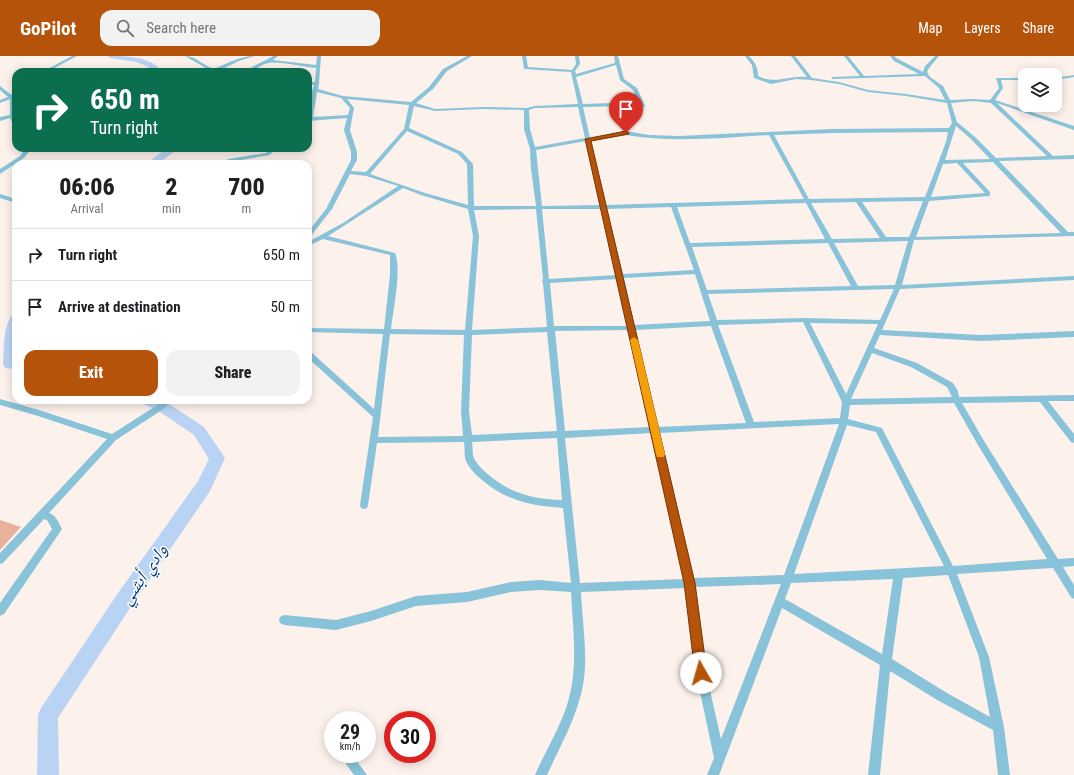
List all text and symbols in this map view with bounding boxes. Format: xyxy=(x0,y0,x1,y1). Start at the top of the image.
search box xyxy=(100,10,380,46)
text: GoPilot xyxy=(20,17,76,40)
icon: search xyxy=(114,17,136,39)
text: Search here xyxy=(146,19,216,37)
text: Map xyxy=(918,20,942,36)
text: Layers xyxy=(964,20,1001,36)
text: Share xyxy=(1023,20,1054,36)
map controls xyxy=(1018,68,1062,112)
button: layers xyxy=(1018,68,1062,112)
text: 650 m xyxy=(90,83,160,116)
icon: right xyxy=(24,84,76,136)
pin xyxy=(609,92,643,133)
icon: arrive xyxy=(615,98,637,120)
text: Turn right xyxy=(90,117,158,138)
text: 06:06 xyxy=(59,173,115,201)
text: 2 xyxy=(165,173,178,201)
text: 700 xyxy=(228,173,265,201)
text: Arrival xyxy=(70,201,104,216)
text: min xyxy=(162,201,181,216)
text: m xyxy=(242,201,251,216)
icon: right xyxy=(24,244,46,266)
text: Turn right xyxy=(58,246,117,264)
text: 650 m xyxy=(263,246,300,264)
icon: arrive xyxy=(24,296,46,318)
text: Arrive at destination xyxy=(58,298,181,316)
text: 50 m xyxy=(270,298,300,316)
button: Exit xyxy=(24,350,158,396)
button: Share xyxy=(166,350,300,396)
water label: وادي أبشي xyxy=(115,539,175,611)
position arrow xyxy=(680,652,722,694)
speed limit sign: 30 xyxy=(384,711,436,763)
text: 29 xyxy=(340,720,360,744)
text: km/h xyxy=(340,741,360,752)

